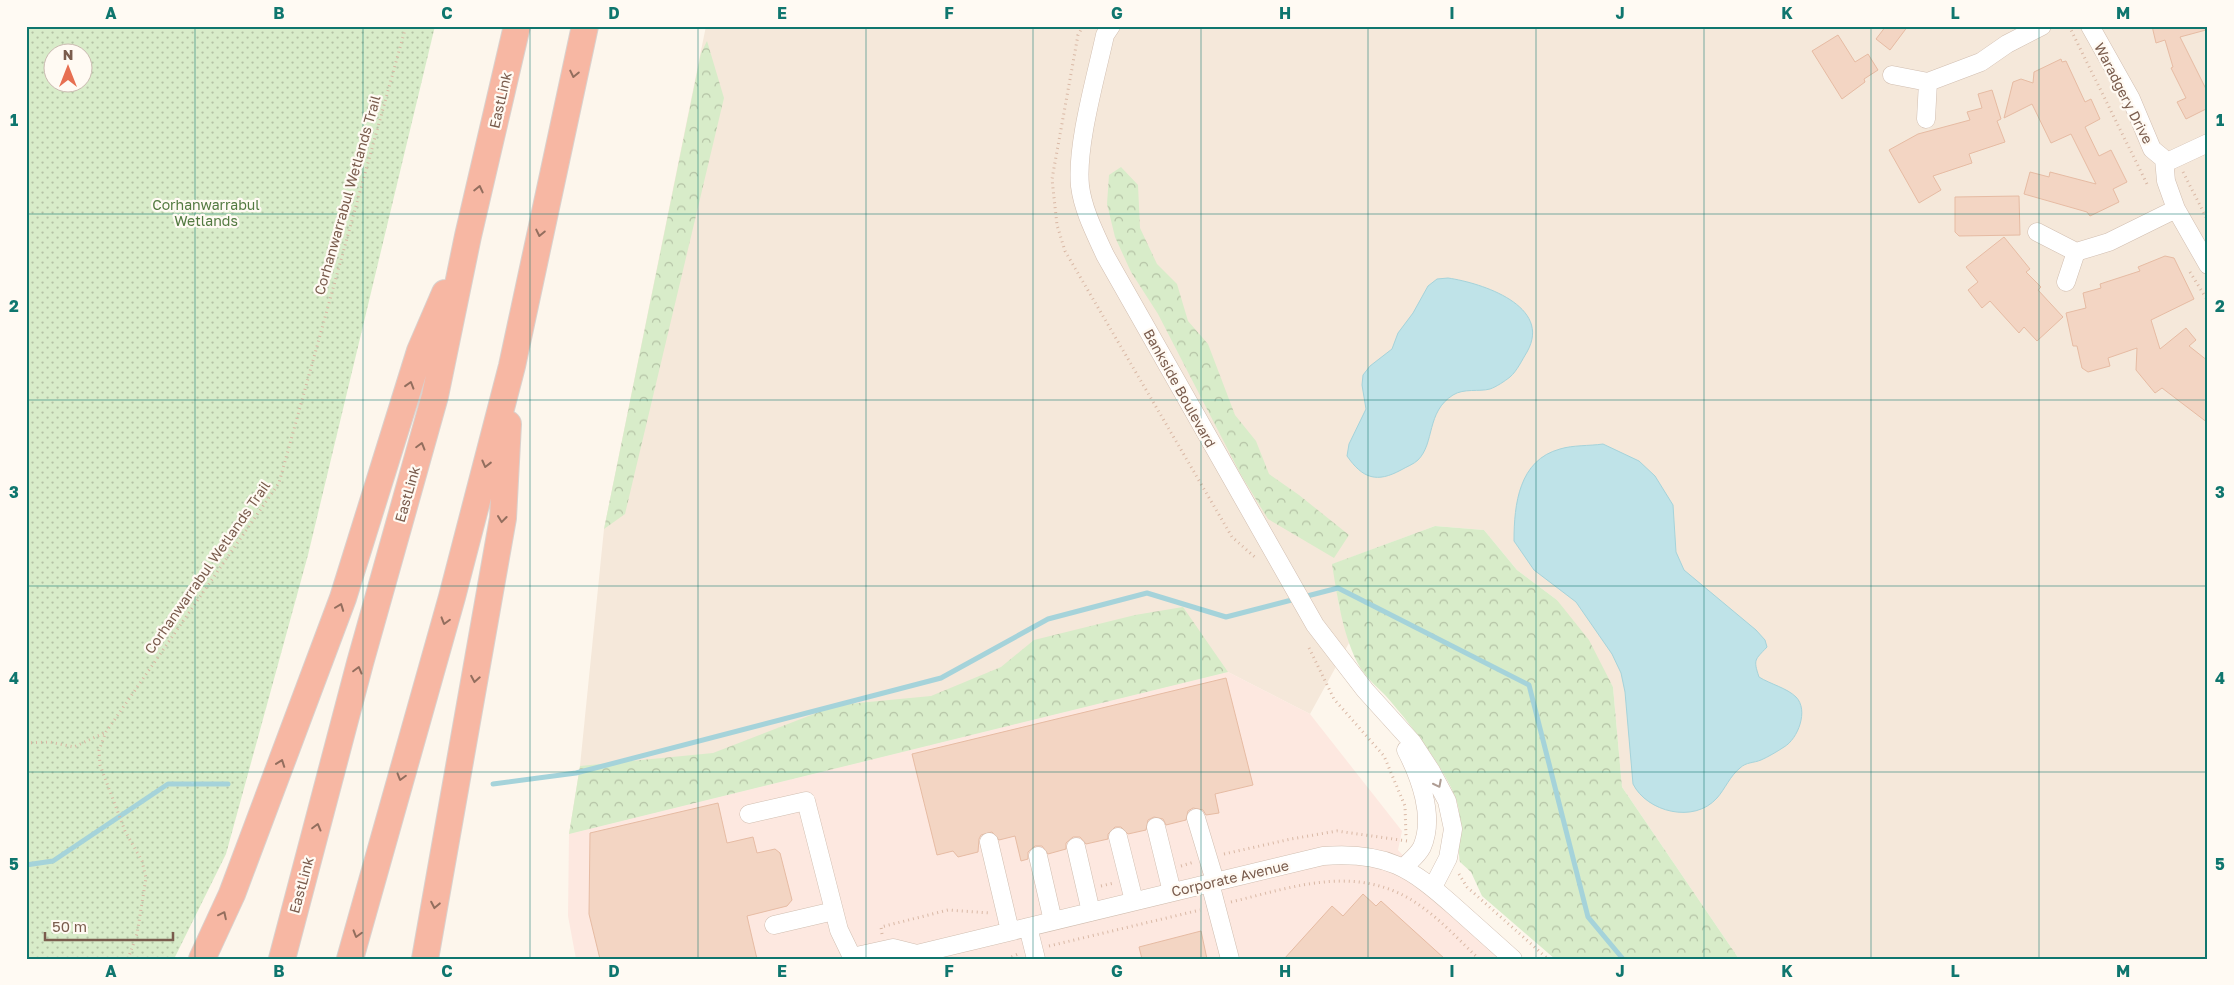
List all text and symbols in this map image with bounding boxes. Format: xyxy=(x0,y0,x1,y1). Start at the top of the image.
text: A xyxy=(105,3,117,23)
text: B xyxy=(273,3,285,23)
text: C xyxy=(441,3,453,23)
text: D xyxy=(608,3,620,23)
text: E xyxy=(777,3,787,23)
text: F xyxy=(944,3,954,23)
text: G xyxy=(1111,3,1123,23)
text: H xyxy=(1279,3,1291,23)
text: I xyxy=(1449,3,1455,23)
text: J xyxy=(1615,3,1625,23)
text: K xyxy=(1781,3,1793,23)
text: L xyxy=(1950,3,1960,23)
text: M xyxy=(2116,3,2130,23)
street label: Waradgery Drive xyxy=(2091,40,2157,146)
north arrow xyxy=(42,42,92,92)
text: N xyxy=(63,46,73,63)
one-way arrow xyxy=(570,69,580,78)
street label: EastLink xyxy=(485,70,515,130)
street label: Corhanwarrabul Wetlands Trail xyxy=(310,93,384,297)
text: 1 xyxy=(10,110,18,130)
text: 1 xyxy=(2216,110,2224,130)
one-way arrow xyxy=(473,185,484,193)
park label: Corhanwarrabul Wetlands xyxy=(152,196,260,229)
one-way arrow xyxy=(535,228,546,237)
text: 2 xyxy=(9,296,19,316)
text: 2 xyxy=(2215,296,2225,316)
street label: Bankside Boulevard xyxy=(1140,326,1220,450)
one-way arrow xyxy=(404,381,414,389)
one-way arrow xyxy=(415,442,426,450)
one-way arrow xyxy=(482,459,492,467)
street label: EastLink xyxy=(391,464,423,524)
street label: Corhanwarrabul Wetlands Trail xyxy=(141,477,273,657)
text: 3 xyxy=(9,482,19,502)
text: 3 xyxy=(2215,482,2225,502)
one-way arrow xyxy=(497,516,508,524)
one-way arrow xyxy=(334,603,344,611)
one-way arrow xyxy=(441,617,451,625)
one-way arrow xyxy=(353,666,363,674)
text: 4 xyxy=(9,668,19,688)
text: 4 xyxy=(2215,668,2225,688)
one-way arrow xyxy=(470,675,480,684)
one-way arrow xyxy=(275,760,285,768)
one-way arrow xyxy=(396,773,407,782)
one-way arrow xyxy=(1432,778,1442,787)
one-way arrow xyxy=(311,823,322,831)
text: 5 xyxy=(9,854,19,874)
text: 5 xyxy=(2215,854,2225,874)
street label: EastLink xyxy=(285,855,317,915)
street label: Corporate Avenue xyxy=(1170,856,1290,900)
one-way arrow xyxy=(430,901,440,910)
scale bar xyxy=(45,910,172,942)
one-way arrow xyxy=(216,911,227,920)
text: 50 m xyxy=(52,917,87,935)
one-way arrow xyxy=(352,929,362,937)
text: A xyxy=(105,961,117,981)
text: B xyxy=(273,961,285,981)
text: C xyxy=(441,961,453,981)
text: D xyxy=(608,961,620,981)
text: E xyxy=(777,961,787,981)
text: F xyxy=(944,961,954,981)
text: G xyxy=(1111,961,1123,981)
text: H xyxy=(1279,961,1291,981)
text: I xyxy=(1449,961,1455,981)
text: J xyxy=(1615,961,1625,981)
text: K xyxy=(1781,961,1793,981)
text: L xyxy=(1950,961,1960,981)
text: M xyxy=(2116,961,2130,981)

